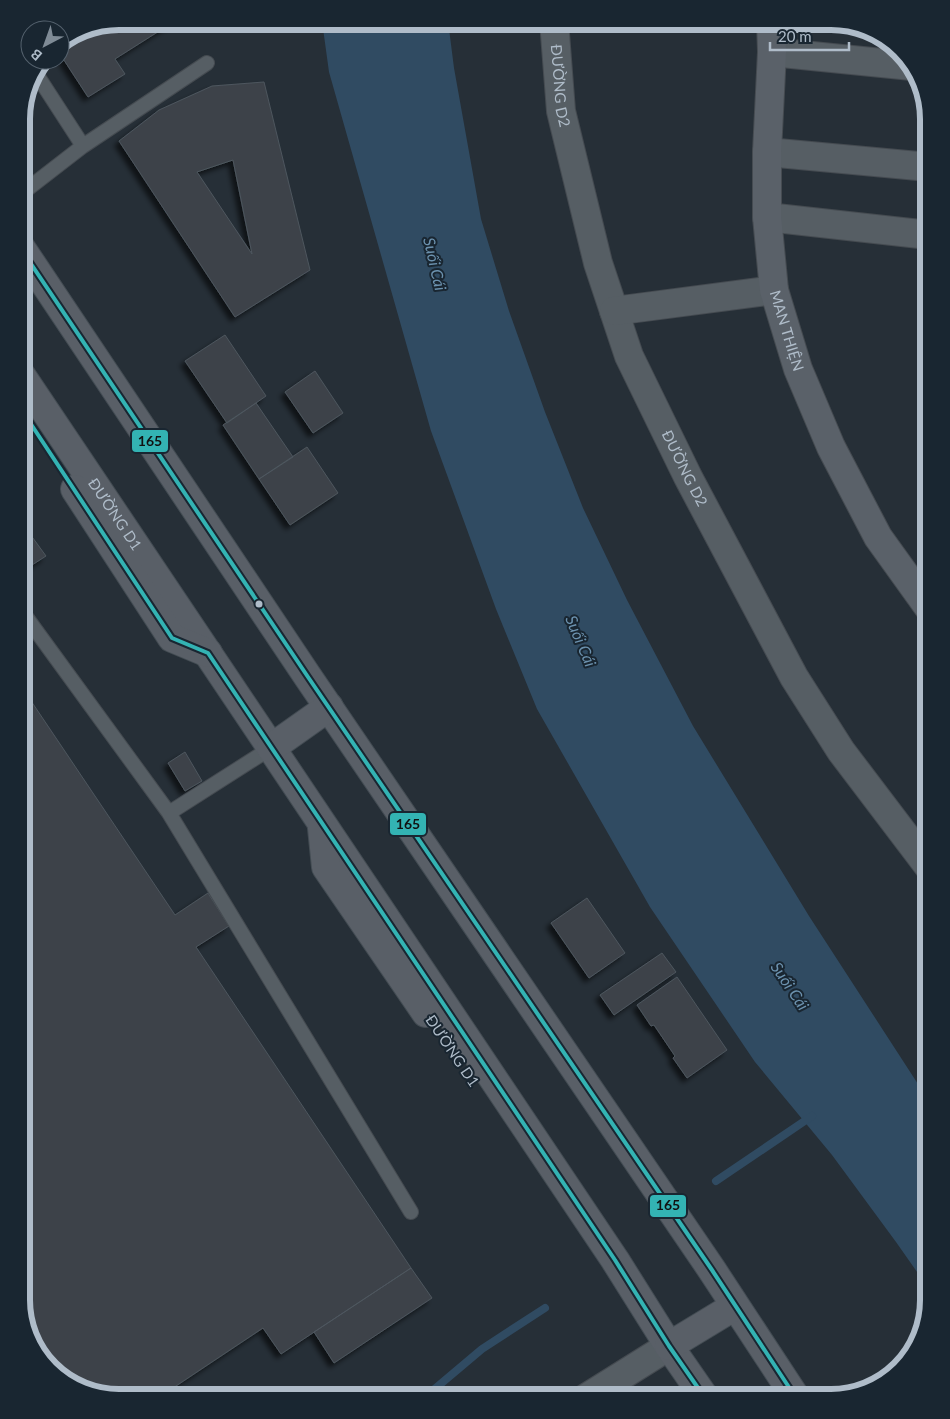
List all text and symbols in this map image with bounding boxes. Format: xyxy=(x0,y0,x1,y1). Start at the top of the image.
north arrow xyxy=(20,20,70,70)
scale bar xyxy=(770,20,849,52)
text: 20 m xyxy=(778,27,812,45)
street label: ĐƯỜNG D2 xyxy=(548,44,575,129)
text: B xyxy=(27,46,45,65)
water label: Suối Cái xyxy=(420,235,451,293)
street label: MAN THIỆN xyxy=(767,288,808,373)
street label: ĐƯỜNG D2 xyxy=(658,427,712,509)
line badge: 165 xyxy=(131,429,169,453)
text: 165 xyxy=(138,432,162,449)
street label: ĐƯỜNG D1 xyxy=(85,474,146,553)
unlabelled marker xyxy=(254,599,264,609)
water label: Suối Cái xyxy=(562,612,601,670)
line badge: 165 xyxy=(389,812,427,836)
text: 165 xyxy=(396,815,420,832)
water label: Suối Cái xyxy=(767,958,814,1014)
street label: ĐƯỜNG D1 xyxy=(422,1011,484,1090)
line badge: 165 xyxy=(649,1194,687,1218)
text: 165 xyxy=(656,1196,680,1213)

